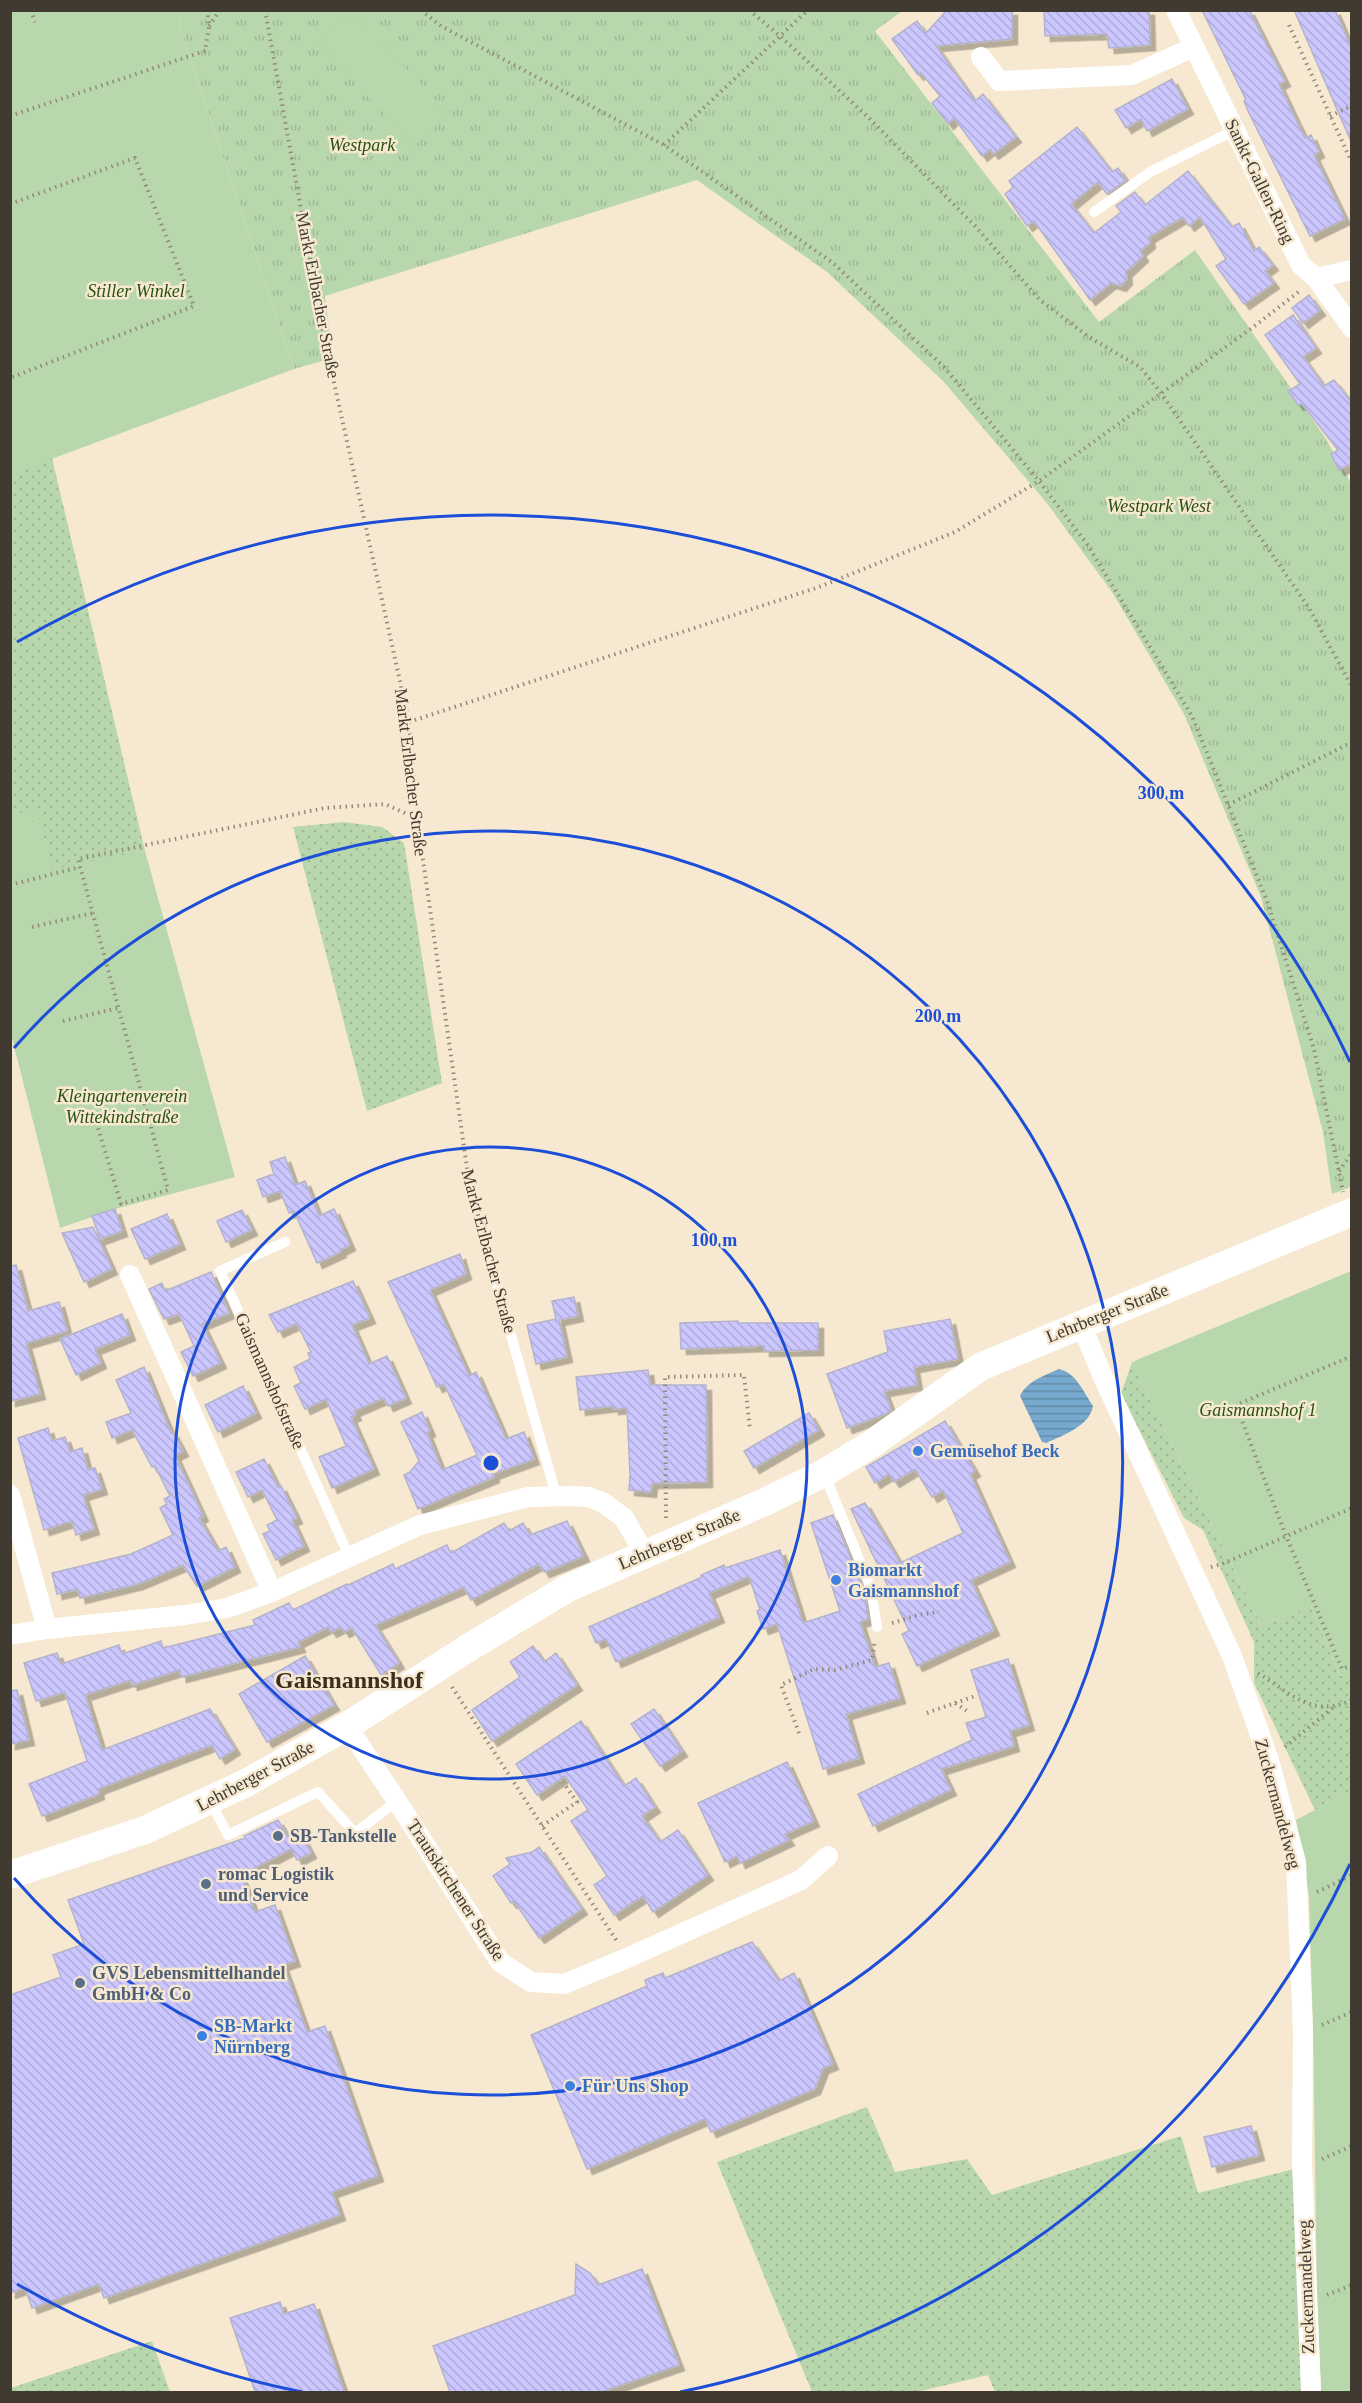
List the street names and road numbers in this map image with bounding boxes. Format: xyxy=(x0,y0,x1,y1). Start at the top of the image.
street label: Sankt-Gallen-Ring xyxy=(1221,116,1299,246)
street label: Markt Erlbacher Straße xyxy=(292,210,344,380)
street label: Markt Erlbacher Straße xyxy=(391,687,431,857)
street label: Markt Erlbacher Straße xyxy=(457,1167,521,1335)
street label: Lehrberger Straße xyxy=(1043,1279,1171,1347)
street label: Gaismannshofstraße xyxy=(231,1310,309,1452)
street label: Lehrberger Straße xyxy=(615,1504,743,1574)
street label: Lehrberger Straße xyxy=(193,1737,317,1815)
street label: Zuckermandelweg xyxy=(1251,1737,1305,1871)
street label: Trautskirchener Straße xyxy=(403,1816,509,1964)
street label: Zuckermandelweg xyxy=(1294,2220,1318,2354)

